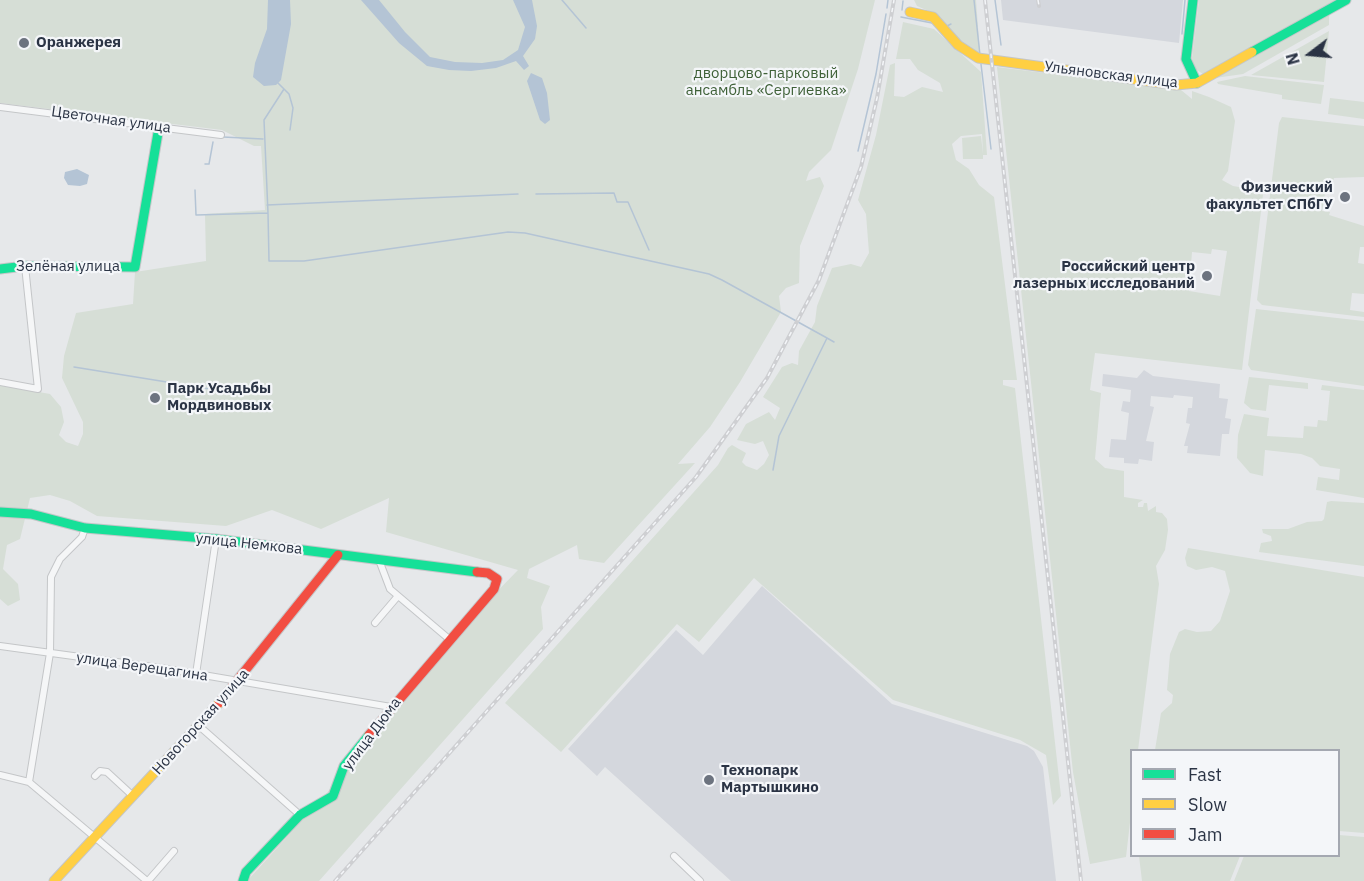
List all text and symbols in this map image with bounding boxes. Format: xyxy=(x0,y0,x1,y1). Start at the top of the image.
north arrow xyxy=(1280,24,1340,84)
place label: Оранжерея xyxy=(36,34,121,52)
marker: Оранжерея xyxy=(17,36,31,50)
text: N xyxy=(1281,51,1304,67)
street label: Ульяновская улица xyxy=(1043,58,1179,92)
park label: дворцово-парковый ансамбль «Сергиевка» xyxy=(686,65,846,100)
street label: Цветочная улица xyxy=(50,103,172,137)
place label: Физический факультет СПбГУ xyxy=(1206,179,1333,214)
marker: Физический факультет СПбГУ xyxy=(1338,190,1352,204)
street label: Зелёная улица xyxy=(16,258,120,276)
place label: Российский центр лазерных исследований xyxy=(1013,258,1195,293)
marker: Российский центр лазерных исследований xyxy=(1200,269,1214,283)
place label: Парк Усадьбы Мордвиновых xyxy=(167,380,271,415)
marker: Парк Усадьбы Мордвиновых xyxy=(148,391,162,405)
street label: улица Немкова xyxy=(195,529,303,559)
street label: улица Верещагина xyxy=(75,649,209,685)
street label: Новогорская улица xyxy=(149,665,253,779)
street label: улица Дюма xyxy=(339,694,405,774)
legend xyxy=(1130,749,1340,857)
place label: Технопарк Мартышкино xyxy=(721,762,819,797)
text: Fast xyxy=(1188,763,1222,786)
marker: Технопарк Мартышкино xyxy=(702,773,716,787)
text: Slow xyxy=(1188,793,1227,816)
text: Jam xyxy=(1188,823,1223,846)

